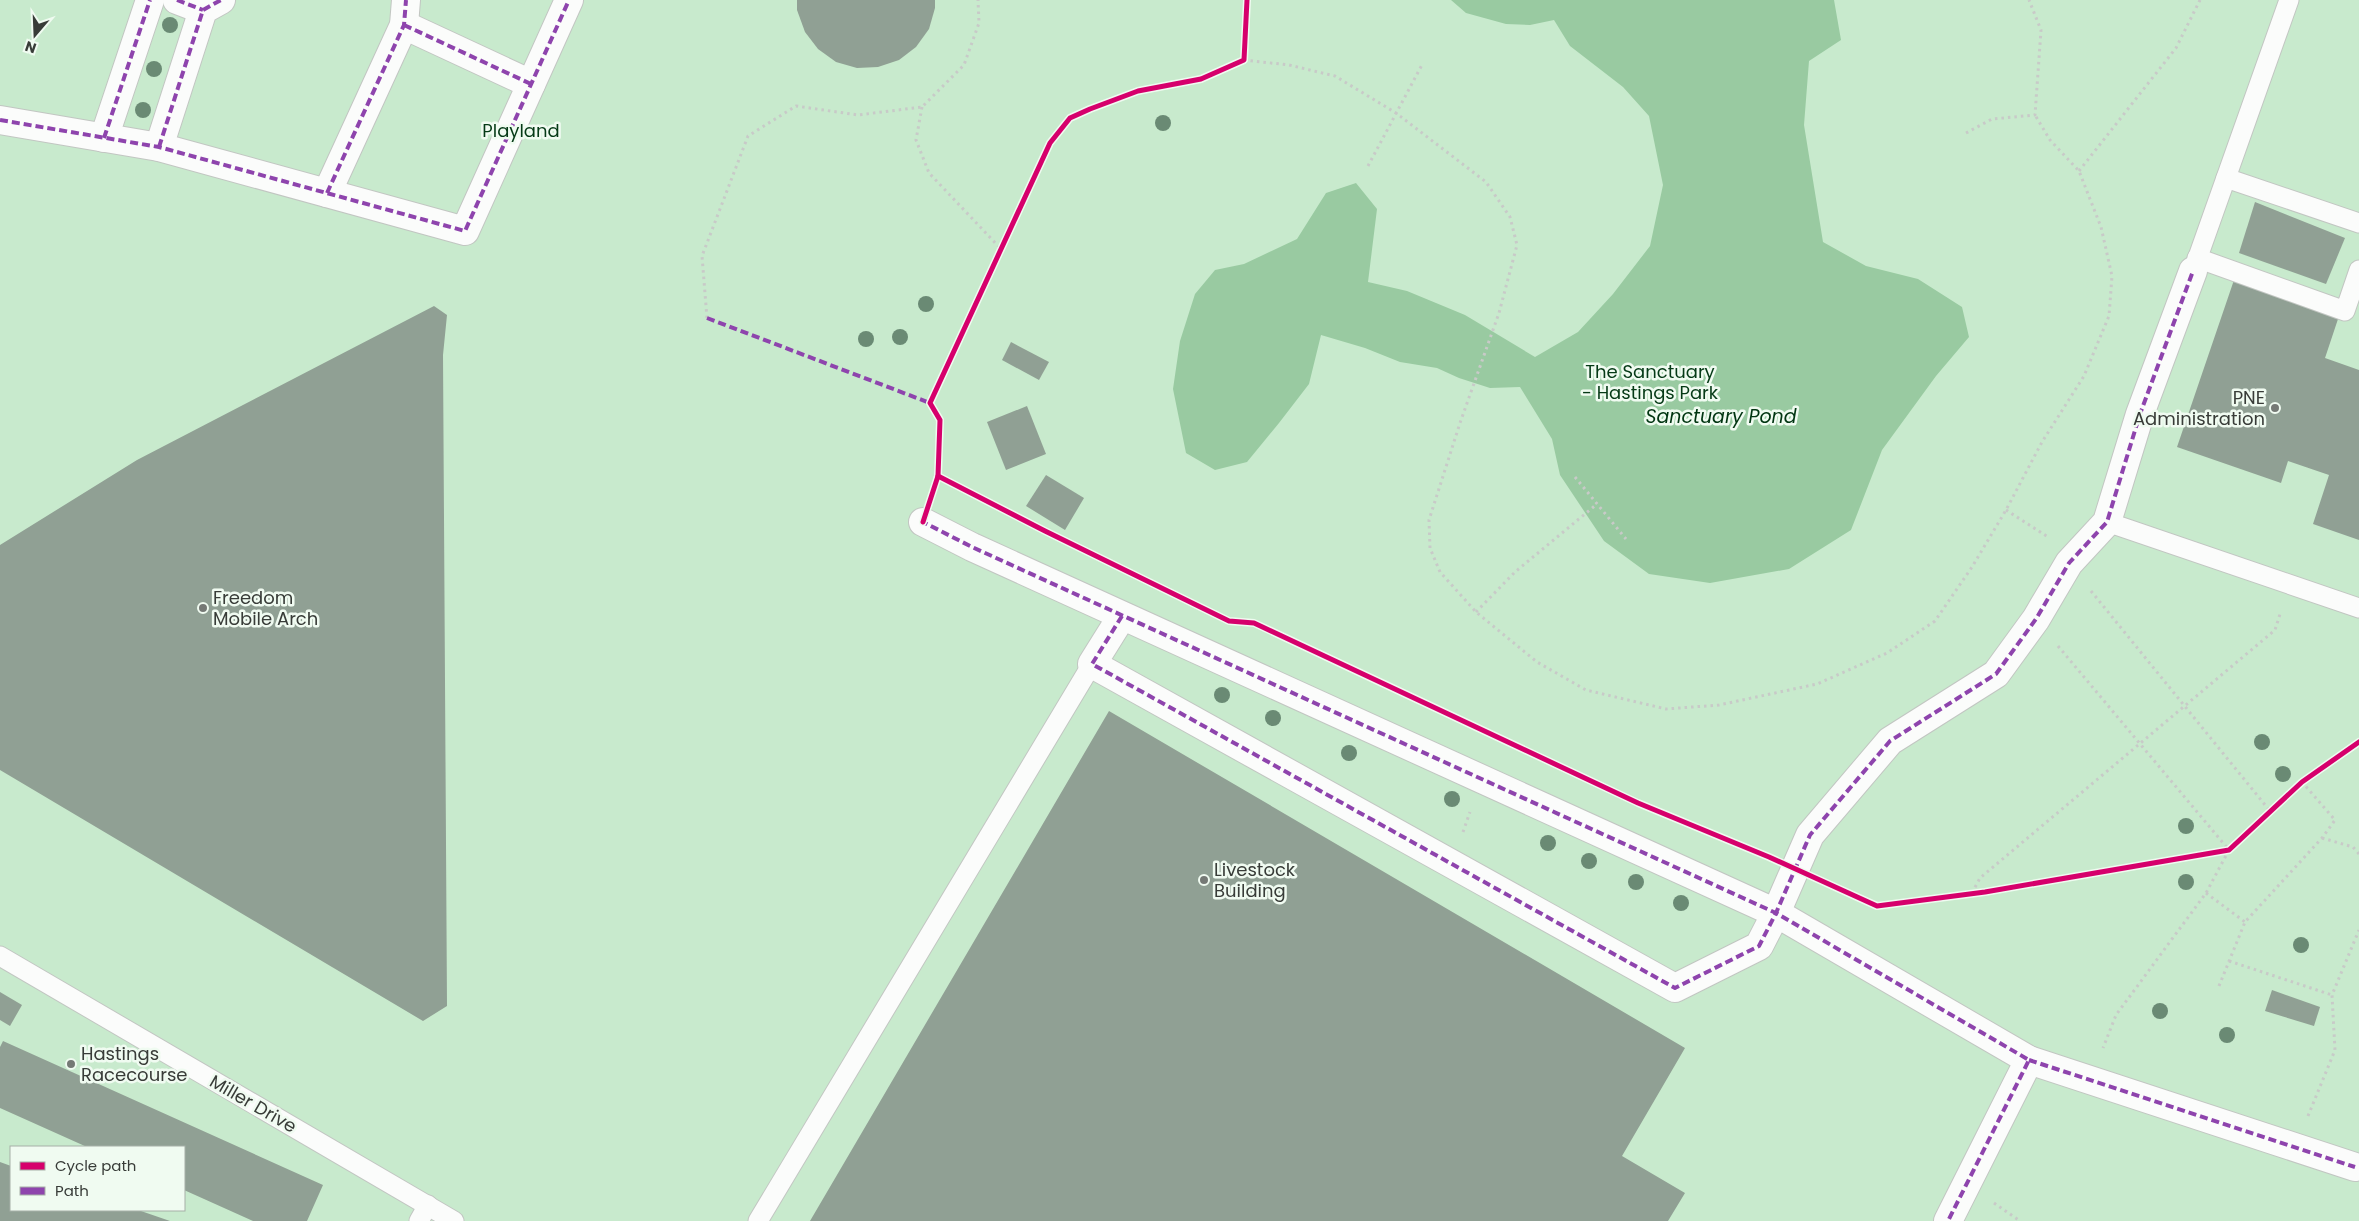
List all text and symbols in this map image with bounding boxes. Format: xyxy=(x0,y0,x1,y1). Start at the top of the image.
north arrow xyxy=(10,10,60,60)
text: N xyxy=(23,36,39,58)
park label: Playland xyxy=(482,118,560,143)
park label: The Sanctuary - Hastings Park xyxy=(1582,359,1719,405)
place label: PNE Administration xyxy=(2133,385,2265,431)
marker: PNE Administration xyxy=(2269,402,2281,414)
water label: Sanctuary Pond xyxy=(1645,403,1797,430)
place label: Freedom Mobile Arch xyxy=(213,585,318,631)
marker: Freedom Mobile Arch xyxy=(197,602,209,614)
place label: Livestock Building xyxy=(1214,857,1296,903)
marker: Livestock Building xyxy=(1198,874,1210,886)
place label: Hastings Racecourse xyxy=(81,1041,187,1087)
marker: Hastings Racecourse xyxy=(65,1058,77,1070)
street label: Miller Drive xyxy=(205,1069,301,1139)
legend xyxy=(10,1146,185,1211)
text: Cycle path xyxy=(55,1155,136,1176)
text: Path xyxy=(55,1180,89,1201)

